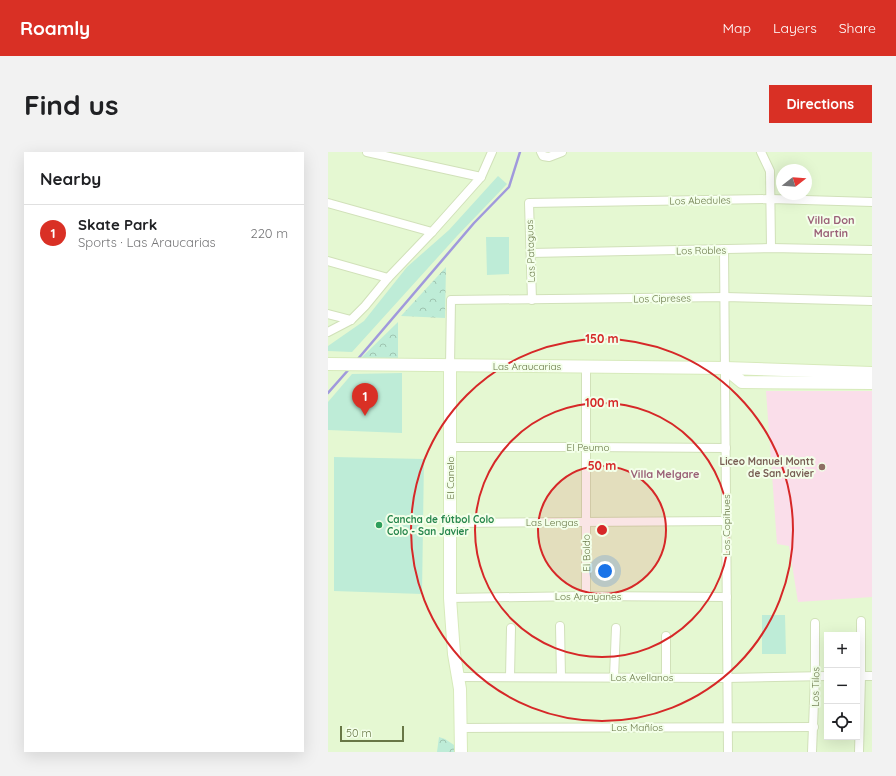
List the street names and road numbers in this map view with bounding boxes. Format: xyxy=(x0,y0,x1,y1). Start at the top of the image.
street label: Los Abedules xyxy=(669,193,731,208)
street label: Las Pataguas xyxy=(523,219,538,283)
street label: Los Robles xyxy=(676,244,726,257)
street label: Los Cipreses xyxy=(633,291,691,306)
street label: Las Araucarias xyxy=(493,360,562,373)
street label: El Peumo xyxy=(566,441,610,454)
street label: El Canelo xyxy=(444,457,457,499)
street label: Los Copihues xyxy=(720,494,733,556)
street label: Las Lengas xyxy=(526,516,579,529)
street label: El Boldo xyxy=(580,534,593,572)
street label: Los Arrayanes xyxy=(555,590,622,603)
street label: Los Tilos xyxy=(809,667,822,707)
street label: Los Avellanos xyxy=(610,671,674,684)
street label: Los Mañíos xyxy=(611,721,663,734)

